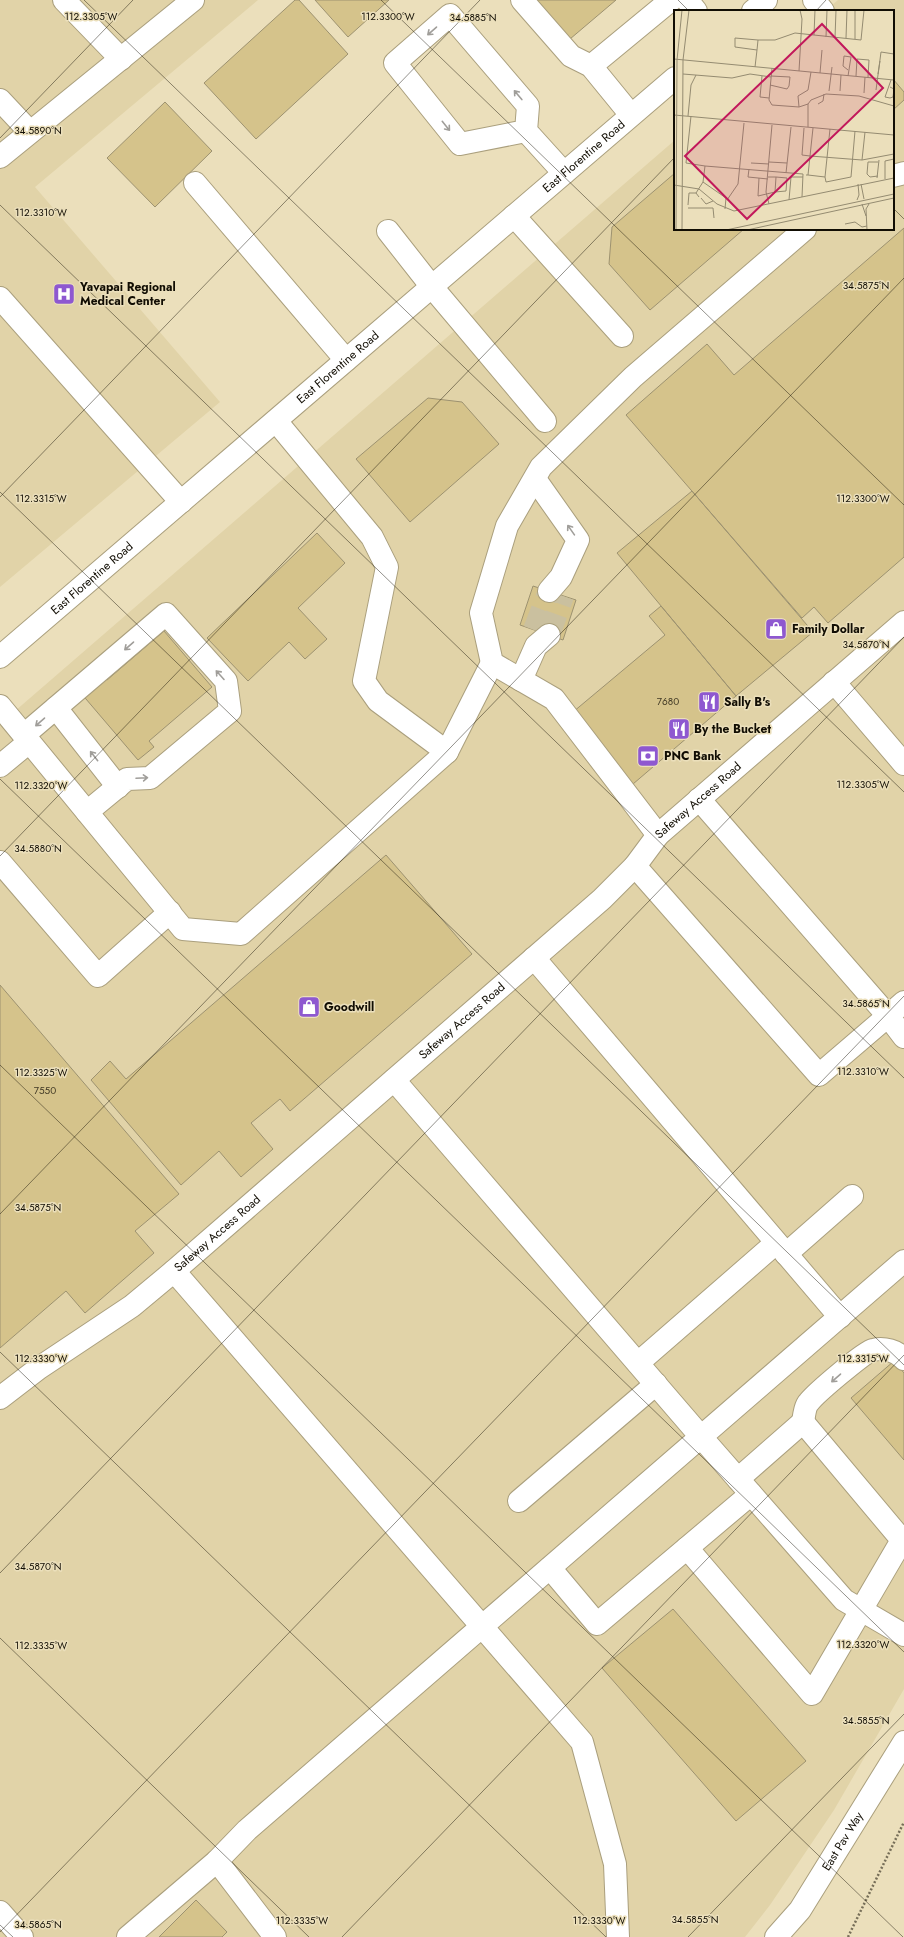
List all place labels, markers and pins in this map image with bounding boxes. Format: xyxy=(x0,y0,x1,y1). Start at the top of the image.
place label: Yavapai Regional Medical Center xyxy=(79,278,176,310)
hospital icon: Yavapai Regional Medical Center xyxy=(51,281,77,307)
shop icon: Family Dollar xyxy=(763,616,789,642)
place label: Family Dollar xyxy=(792,620,865,638)
restaurant icon: Sally B's xyxy=(696,689,722,715)
place label: Sally B's xyxy=(724,693,771,711)
restaurant icon: By the Bucket xyxy=(666,716,692,742)
place label: By the Bucket xyxy=(694,720,771,738)
bank icon: PNC Bank xyxy=(635,743,661,769)
place label: PNC Bank xyxy=(664,747,721,765)
shop icon: Goodwill xyxy=(296,994,322,1020)
place label: Goodwill xyxy=(324,998,374,1016)

